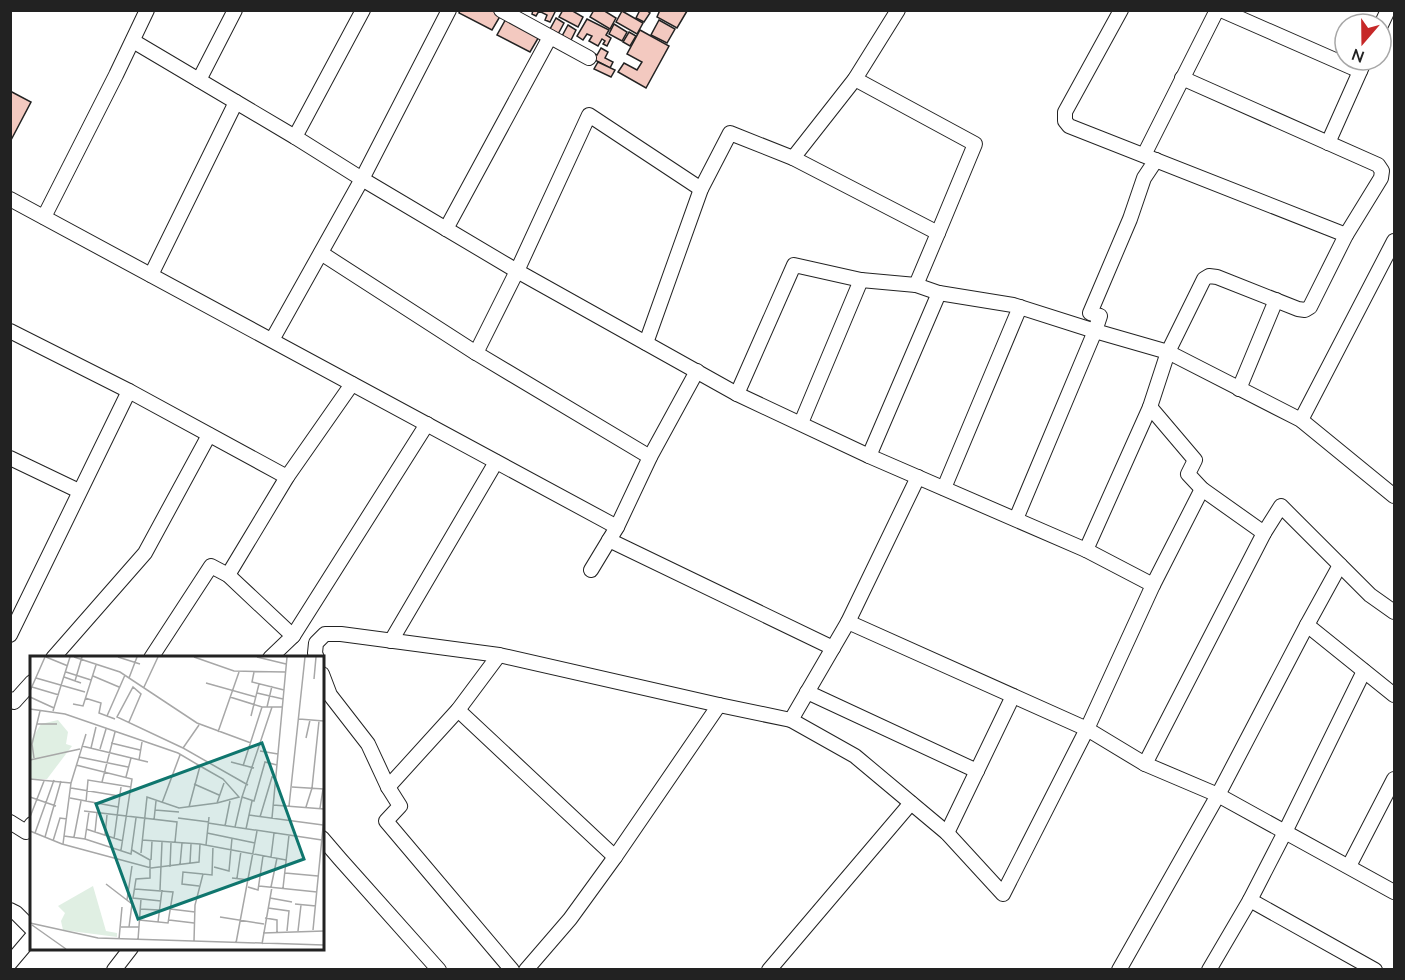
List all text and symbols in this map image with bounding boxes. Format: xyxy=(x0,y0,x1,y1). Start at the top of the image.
north arrow xyxy=(1333,12,1393,72)
text: N xyxy=(1349,43,1368,68)
inset map xyxy=(30,656,324,950)

